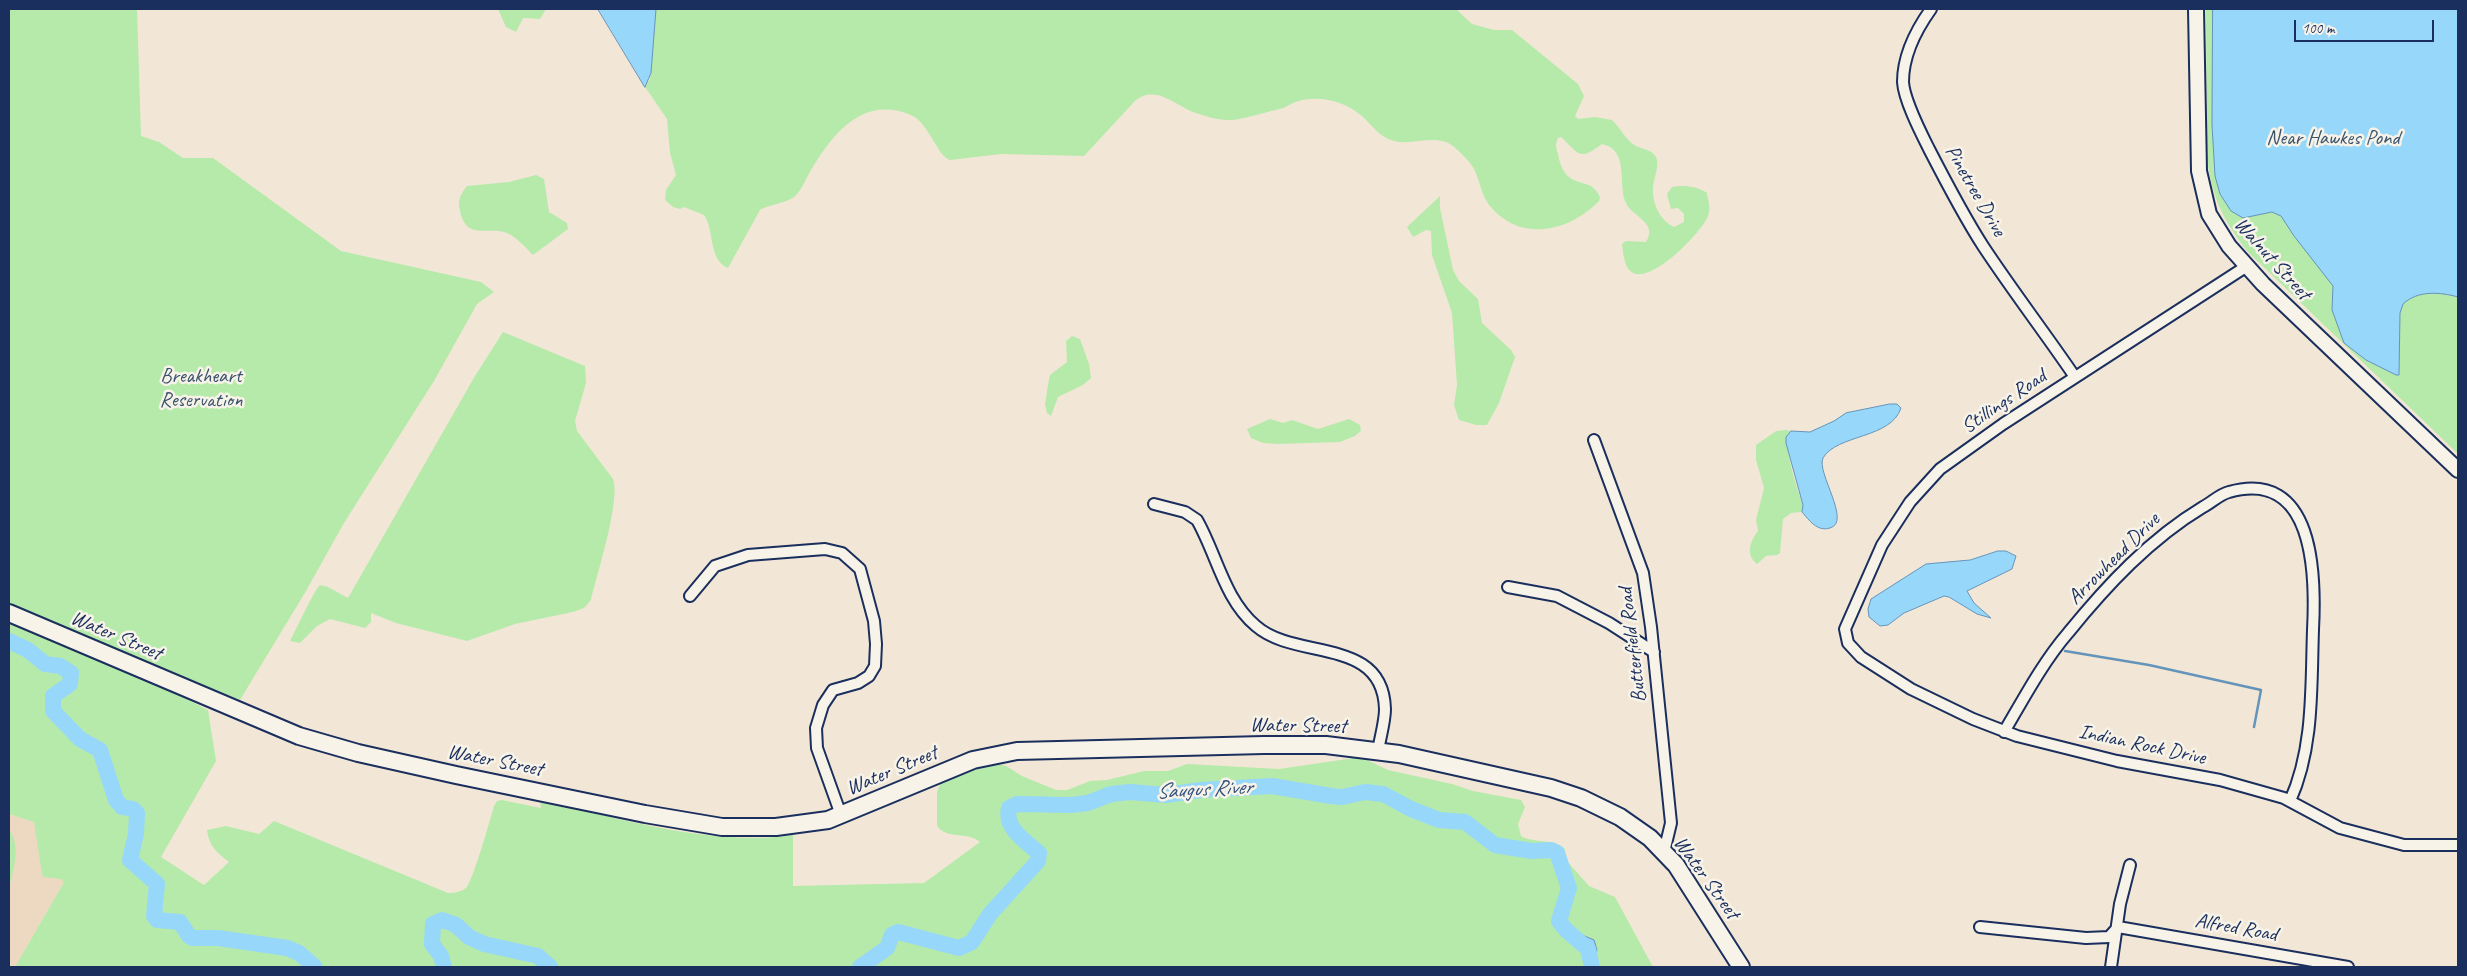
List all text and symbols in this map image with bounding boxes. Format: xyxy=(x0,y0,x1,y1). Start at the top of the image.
scale bar xyxy=(2297,10,2437,42)
text: 100 m xyxy=(2302,19,2334,38)
park label: Near Hawkes Pond xyxy=(2266,125,2400,151)
street label: Pinetree Drive xyxy=(1939,141,2011,241)
street label: Walnut Street xyxy=(2228,212,2316,306)
park label: Breakheart Reservation xyxy=(160,363,242,413)
street label: Stillings Road xyxy=(1957,364,2051,440)
street label: Arrowhead Drive xyxy=(2063,508,2165,610)
street label: Butterfield Road xyxy=(1613,586,1653,704)
street label: Water Street xyxy=(67,606,165,666)
street label: Water Street xyxy=(1250,713,1346,739)
street label: Indian Rock Drive xyxy=(2076,719,2208,771)
street label: Water Street xyxy=(445,739,545,783)
street label: Water Street xyxy=(843,741,941,801)
water label: Saugus River xyxy=(1156,774,1252,806)
street label: Water Street xyxy=(1667,832,1745,924)
street label: Alfred Road xyxy=(2193,908,2279,948)

